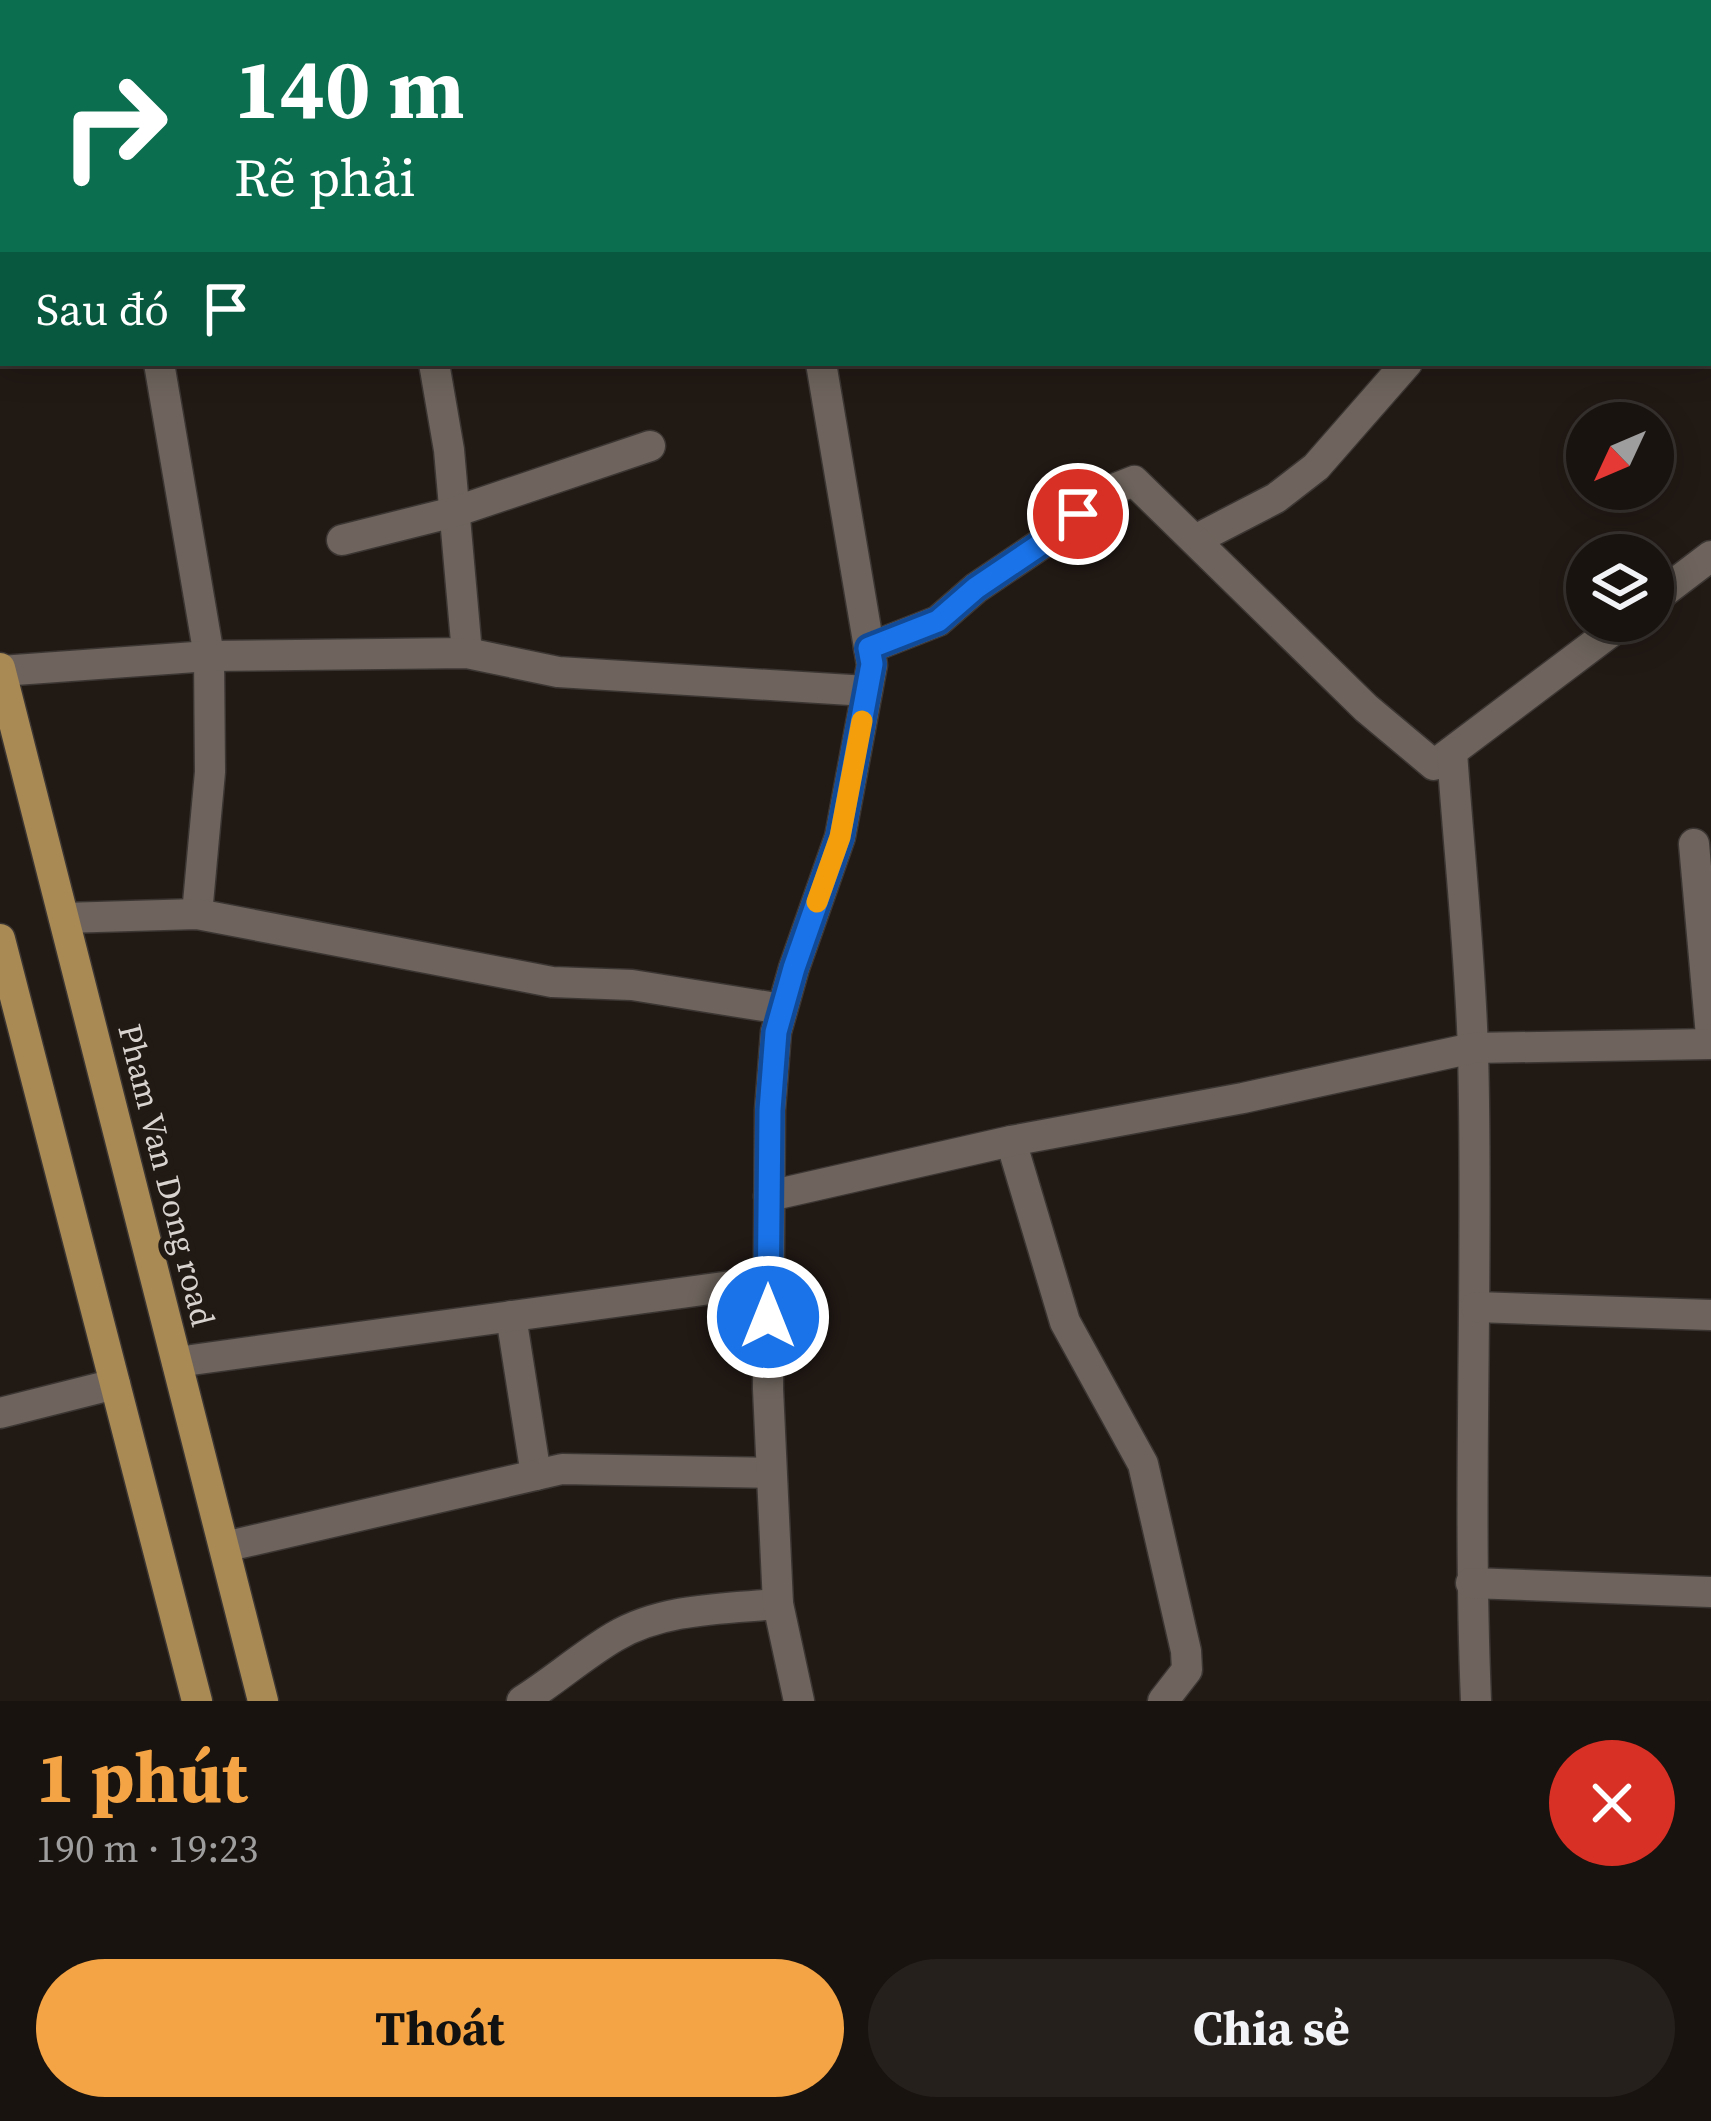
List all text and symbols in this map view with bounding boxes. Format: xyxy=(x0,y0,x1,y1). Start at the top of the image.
text: 140 m xyxy=(234,31,465,146)
icon: right xyxy=(36,48,192,204)
text: Rẽ phải xyxy=(234,140,416,214)
icon: arrive xyxy=(193,276,259,342)
text: Sau đó xyxy=(36,278,169,340)
north arrow xyxy=(1566,402,1674,510)
map controls xyxy=(1566,402,1674,642)
pin xyxy=(1027,463,1129,565)
icon: arrive xyxy=(1045,481,1111,547)
button: layers xyxy=(1566,534,1674,642)
street label: Pham Van Dong road xyxy=(107,1019,226,1331)
position arrow xyxy=(705,1254,831,1380)
text: 1 phút xyxy=(36,1727,248,1826)
button: close xyxy=(1549,1740,1675,1866)
text: 190 m · 19:23 xyxy=(36,1822,258,1875)
button: Thoát xyxy=(36,1959,844,2097)
button: Chia sẻ xyxy=(868,1959,1675,2097)

